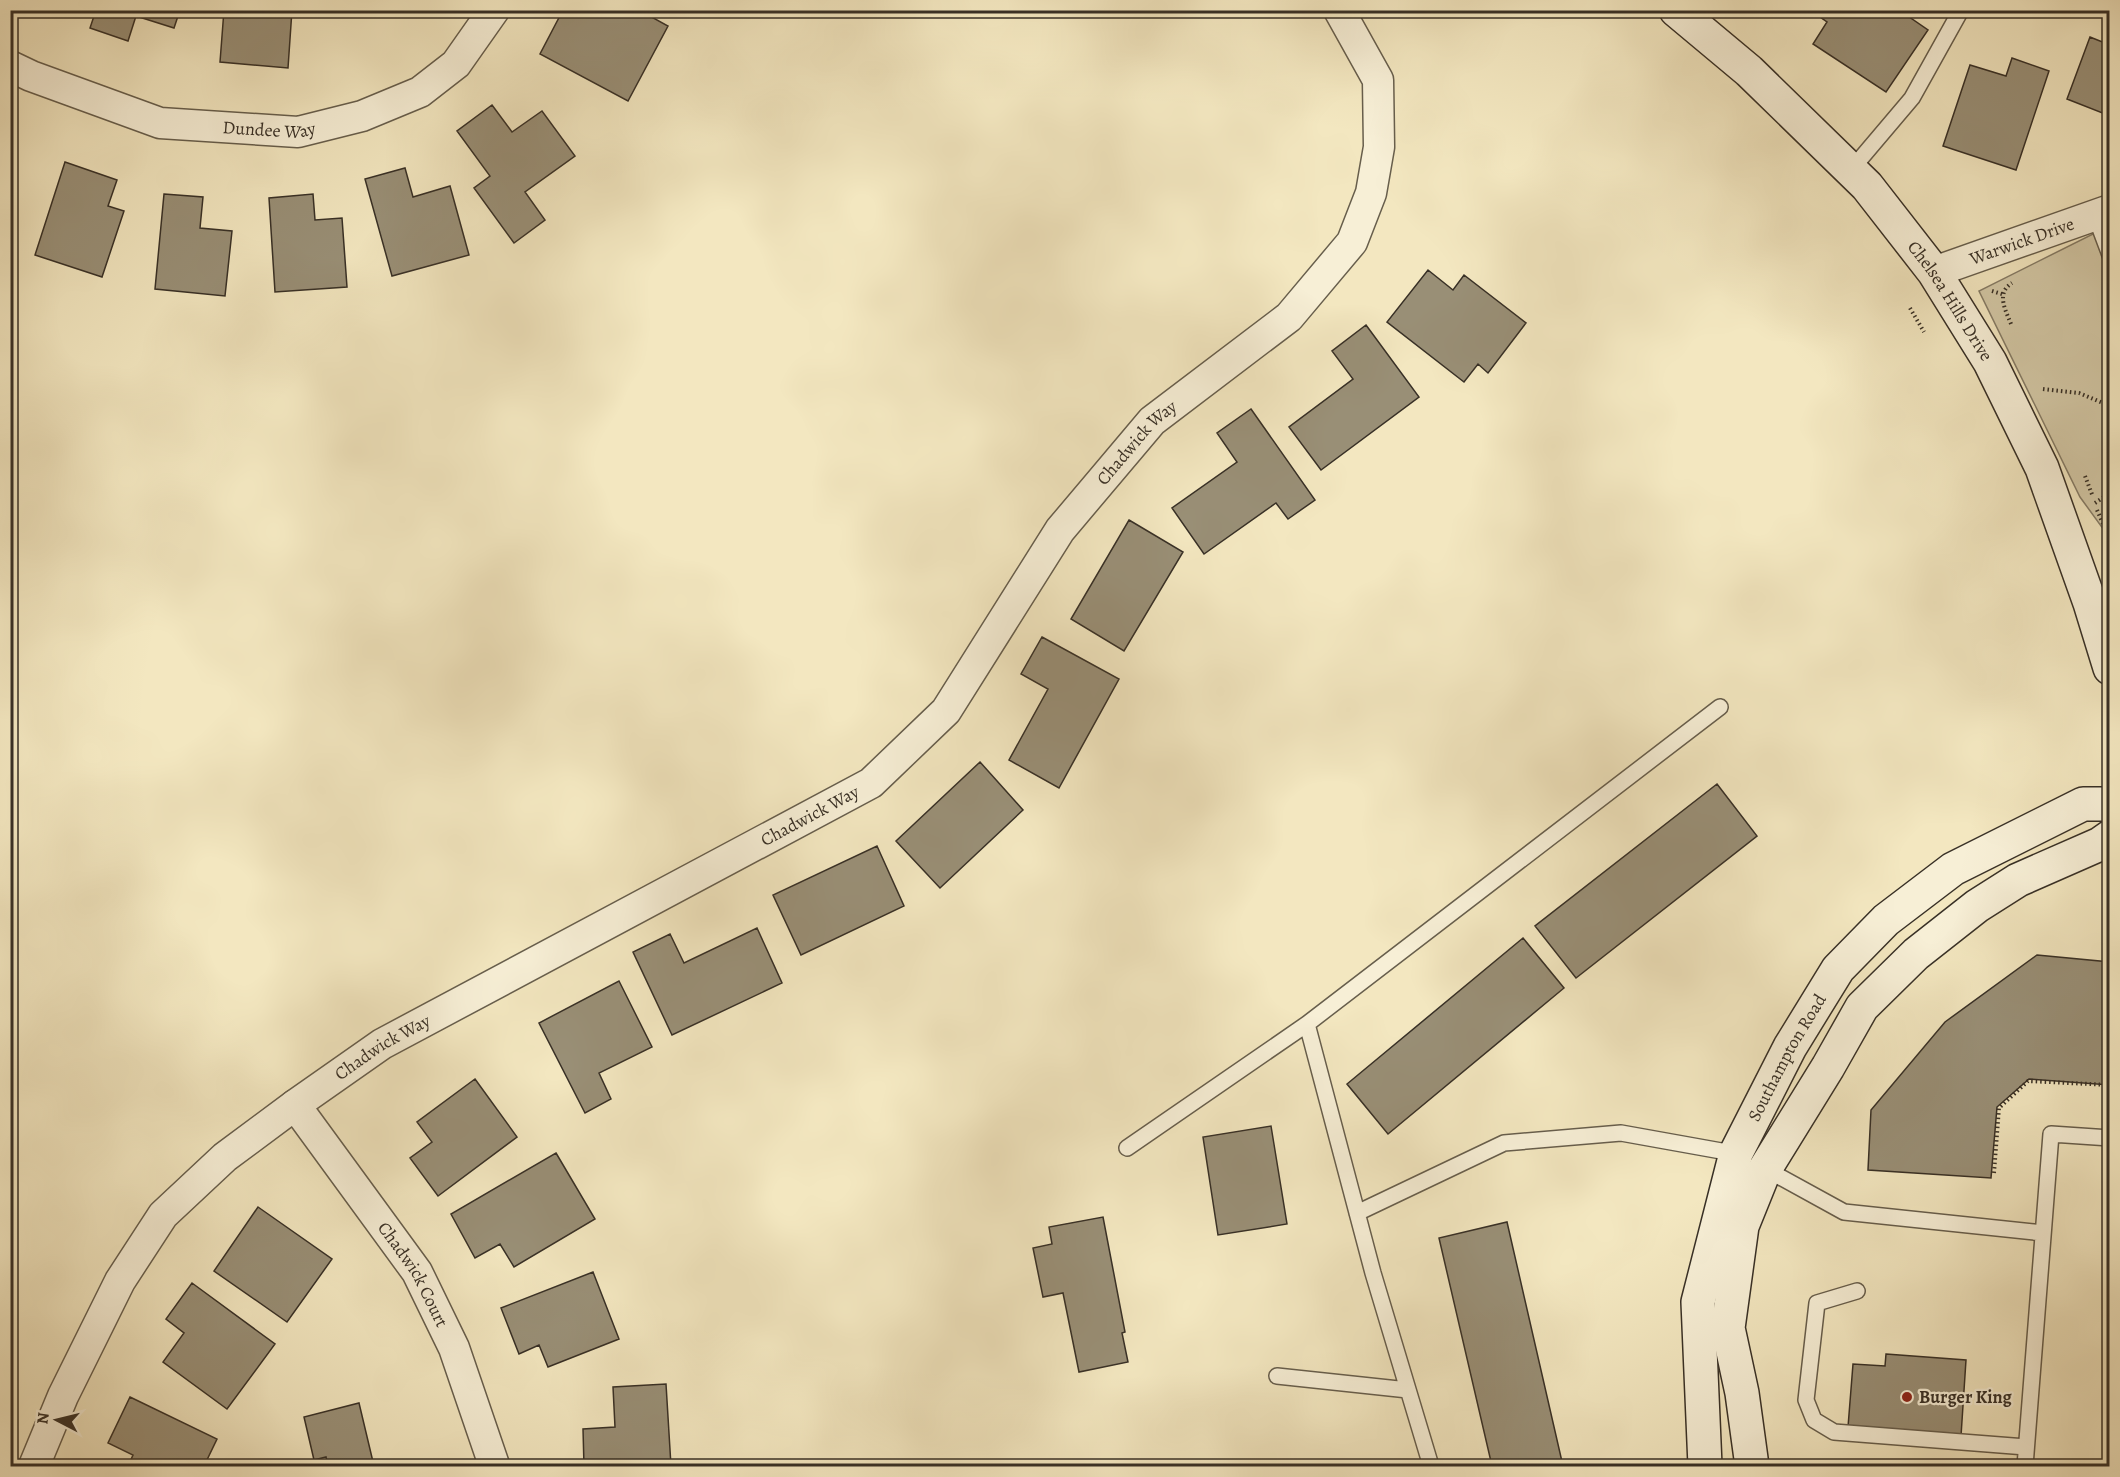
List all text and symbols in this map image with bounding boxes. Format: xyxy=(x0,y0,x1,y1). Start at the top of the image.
street label: Dundee Way xyxy=(222,115,319,144)
street label: Warwick Drive xyxy=(1965,212,2077,271)
street label: Chelsea Hills Drive xyxy=(1902,236,1998,366)
street label: Chadwick Way xyxy=(1091,394,1182,490)
street label: Chadwick Way xyxy=(756,779,864,852)
street label: Southampton Road xyxy=(1742,989,1832,1126)
street label: Chadwick Way xyxy=(330,1008,435,1086)
street label: Chadwick Court xyxy=(372,1217,454,1331)
place label: Burger King xyxy=(1919,1385,2013,1409)
north arrow xyxy=(27,1390,87,1450)
marker: Burger King xyxy=(1900,1390,1914,1404)
text: N xyxy=(31,1411,55,1425)

